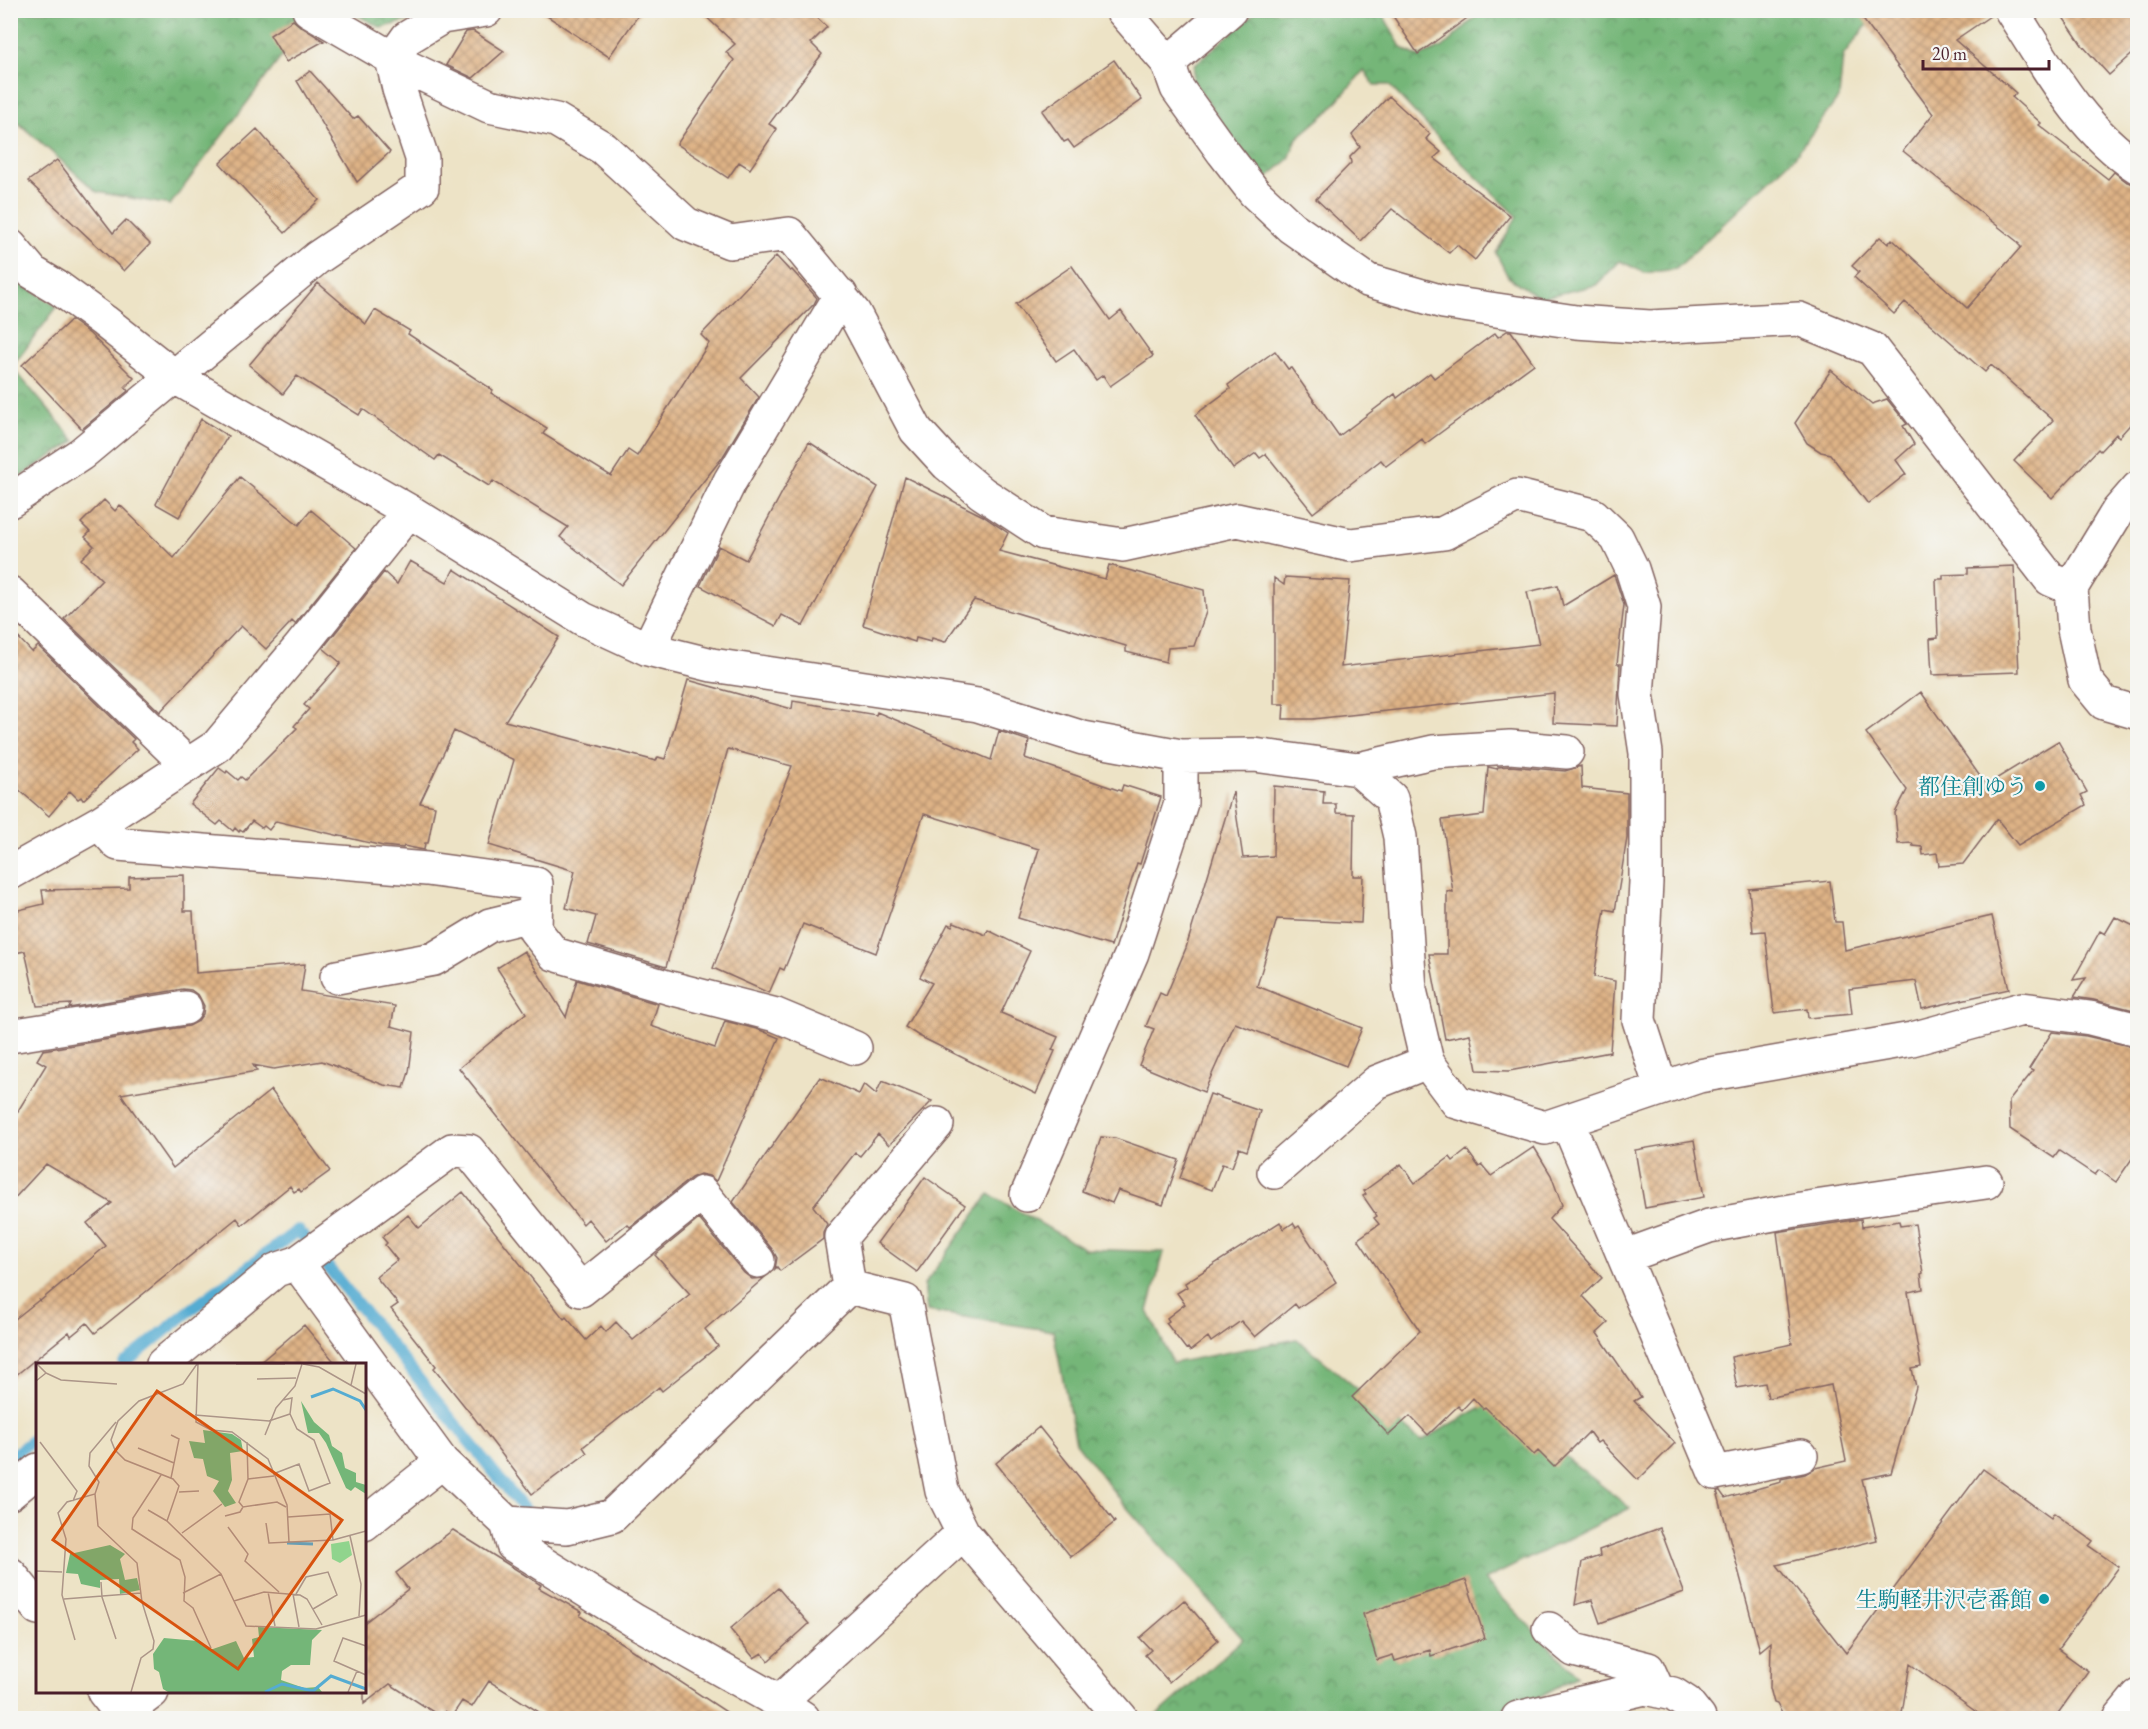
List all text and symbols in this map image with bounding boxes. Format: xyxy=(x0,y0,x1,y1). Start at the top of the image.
scale bar xyxy=(1923,33,2049,71)
text: 20 m xyxy=(1932,42,1967,65)
place label: 都住創ゆう xyxy=(1918,772,2028,801)
marker: 都住創ゆう xyxy=(2033,779,2047,793)
inset map xyxy=(36,1363,366,1693)
place label: 生駒軽井沢壱番館 xyxy=(1856,1585,2032,1614)
marker: 生駒軽井沢壱番館 xyxy=(2037,1592,2051,1606)

